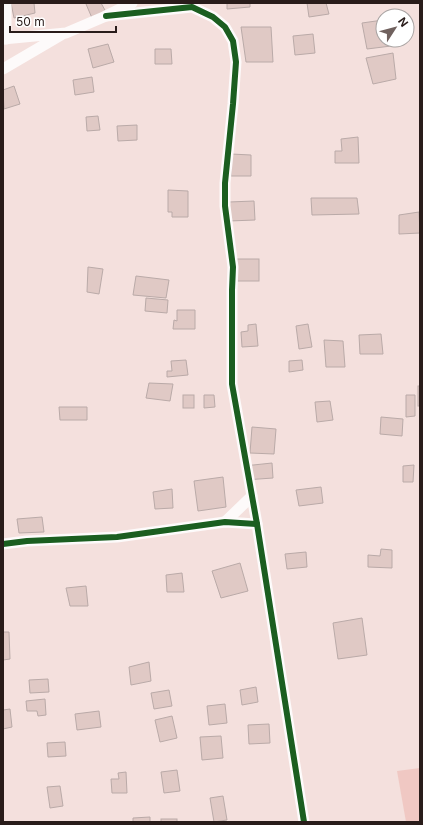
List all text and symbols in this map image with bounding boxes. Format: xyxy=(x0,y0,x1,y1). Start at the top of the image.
scale bar xyxy=(10,8,116,34)
north arrow xyxy=(375,8,415,48)
text: 50 m xyxy=(16,14,45,29)
text: N xyxy=(395,15,411,30)

